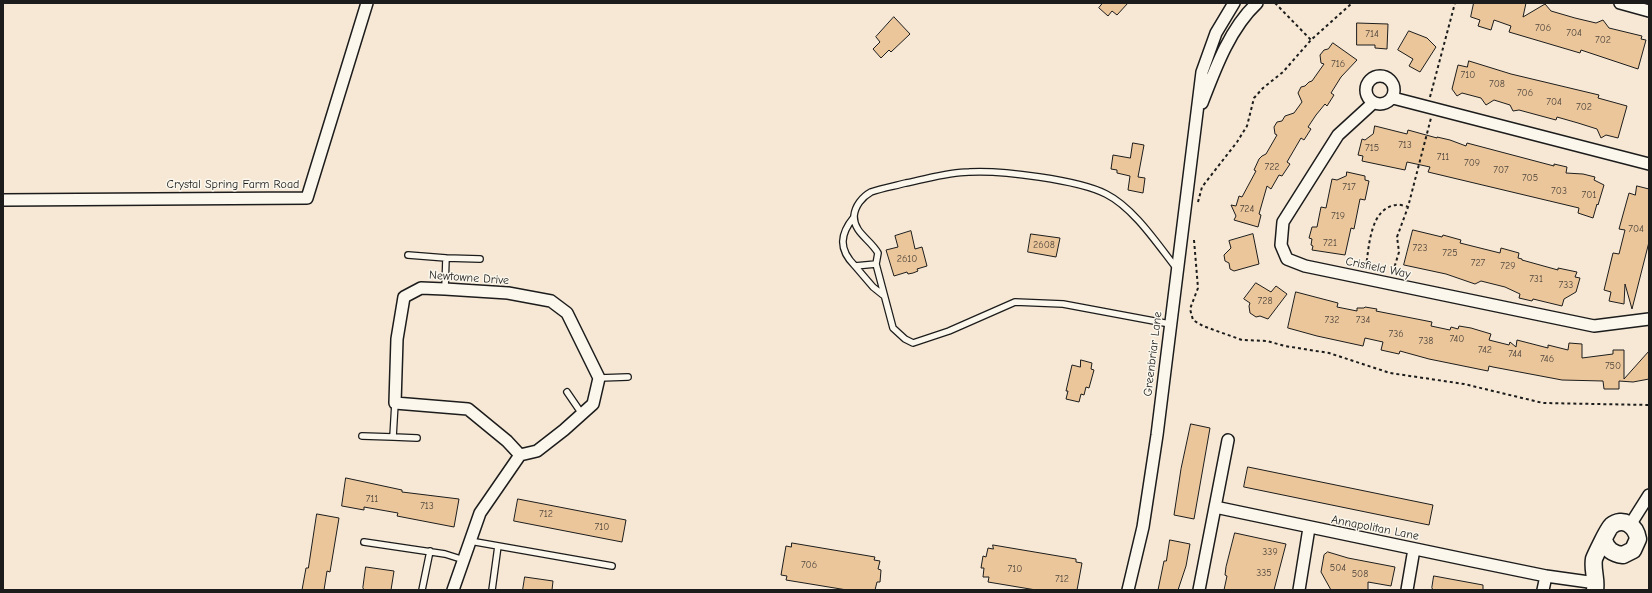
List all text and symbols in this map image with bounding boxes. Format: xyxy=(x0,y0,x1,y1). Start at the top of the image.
house number: 706 xyxy=(1535,22,1551,34)
house number: 704 xyxy=(1566,27,1582,39)
house number: 714 xyxy=(1365,28,1379,40)
house number: 702 xyxy=(1595,34,1611,46)
house number: 716 xyxy=(1331,58,1345,70)
house number: 710 xyxy=(1461,69,1475,81)
house number: 708 xyxy=(1489,78,1505,90)
house number: 706 xyxy=(1517,87,1533,99)
house number: 704 xyxy=(1546,96,1562,108)
house number: 702 xyxy=(1576,101,1592,113)
house number: 713 xyxy=(1398,139,1412,151)
house number: 715 xyxy=(1365,142,1379,154)
house number: 711 xyxy=(1437,151,1449,163)
house number: 709 xyxy=(1464,157,1480,169)
house number: 722 xyxy=(1264,161,1280,173)
house number: 707 xyxy=(1493,164,1509,176)
house number: 705 xyxy=(1522,172,1538,184)
street label: Crystal Spring Farm Road xyxy=(167,178,299,192)
house number: 717 xyxy=(1342,181,1356,193)
house number: 703 xyxy=(1551,185,1567,197)
house number: 701 xyxy=(1582,189,1596,201)
house number: 724 xyxy=(1240,203,1254,215)
house number: 719 xyxy=(1331,210,1345,222)
house number: 704 xyxy=(1628,223,1644,235)
house number: 721 xyxy=(1323,237,1337,249)
house number: 2608 xyxy=(1033,239,1055,251)
house number: 723 xyxy=(1412,242,1428,254)
house number: 725 xyxy=(1442,247,1458,259)
house number: 2610 xyxy=(897,253,917,265)
street label: Crisfield Way xyxy=(1344,254,1412,282)
house number: 727 xyxy=(1471,257,1485,269)
house number: 729 xyxy=(1500,260,1516,272)
street label: Newtowne Drive xyxy=(429,268,509,288)
house number: 731 xyxy=(1529,273,1543,285)
house number: 733 xyxy=(1559,279,1573,291)
house number: 728 xyxy=(1257,295,1273,307)
street label: Greenbriar Lane xyxy=(1141,311,1165,397)
house number: 732 xyxy=(1324,314,1340,326)
house number: 734 xyxy=(1356,314,1370,326)
house number: 736 xyxy=(1388,328,1404,340)
house number: 740 xyxy=(1450,333,1464,345)
house number: 738 xyxy=(1419,335,1433,347)
house number: 742 xyxy=(1478,344,1492,356)
house number: 744 xyxy=(1508,348,1522,360)
house number: 746 xyxy=(1540,353,1554,365)
house number: 750 xyxy=(1605,360,1621,372)
house number: 711 xyxy=(366,493,378,505)
house number: 713 xyxy=(420,500,434,512)
house number: 712 xyxy=(539,508,553,520)
street label: Annapolitan Lane xyxy=(1330,512,1420,544)
house number: 710 xyxy=(595,521,609,533)
house number: 339 xyxy=(1262,546,1278,558)
house number: 706 xyxy=(801,559,817,571)
house number: 504 xyxy=(1330,562,1346,574)
house number: 710 xyxy=(1008,563,1022,575)
house number: 335 xyxy=(1256,567,1272,579)
house number: 508 xyxy=(1352,568,1368,580)
house number: 712 xyxy=(1055,573,1069,585)

